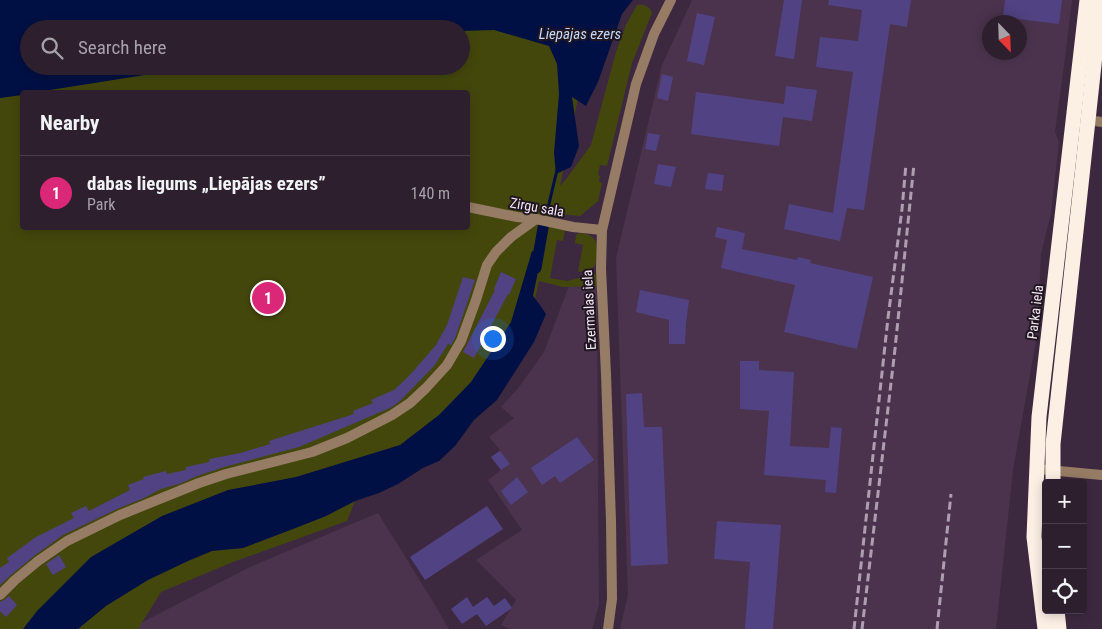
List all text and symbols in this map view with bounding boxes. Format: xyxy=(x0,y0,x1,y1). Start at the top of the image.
north arrow xyxy=(982,15,1027,60)
search box xyxy=(20,20,470,75)
water label: Liepājas ezers xyxy=(539,25,622,43)
icon: search xyxy=(38,34,66,62)
text: Search here xyxy=(78,36,166,59)
text: Nearby xyxy=(40,111,99,135)
text: dabas liegums „Liepājas ezers” xyxy=(87,172,326,195)
text: 1 xyxy=(52,184,60,203)
text: 140 m xyxy=(411,184,450,203)
street label: Zirgu sala xyxy=(509,194,565,220)
text: Park xyxy=(87,195,116,214)
street label: Ezermalas iela xyxy=(579,269,599,351)
pin: 1 xyxy=(252,279,284,317)
street label: Parka iela xyxy=(1024,284,1046,340)
your location xyxy=(480,326,506,352)
map controls xyxy=(1042,479,1087,614)
button: + xyxy=(1042,479,1087,524)
button: − xyxy=(1042,524,1087,569)
button: locate xyxy=(1042,569,1087,614)

